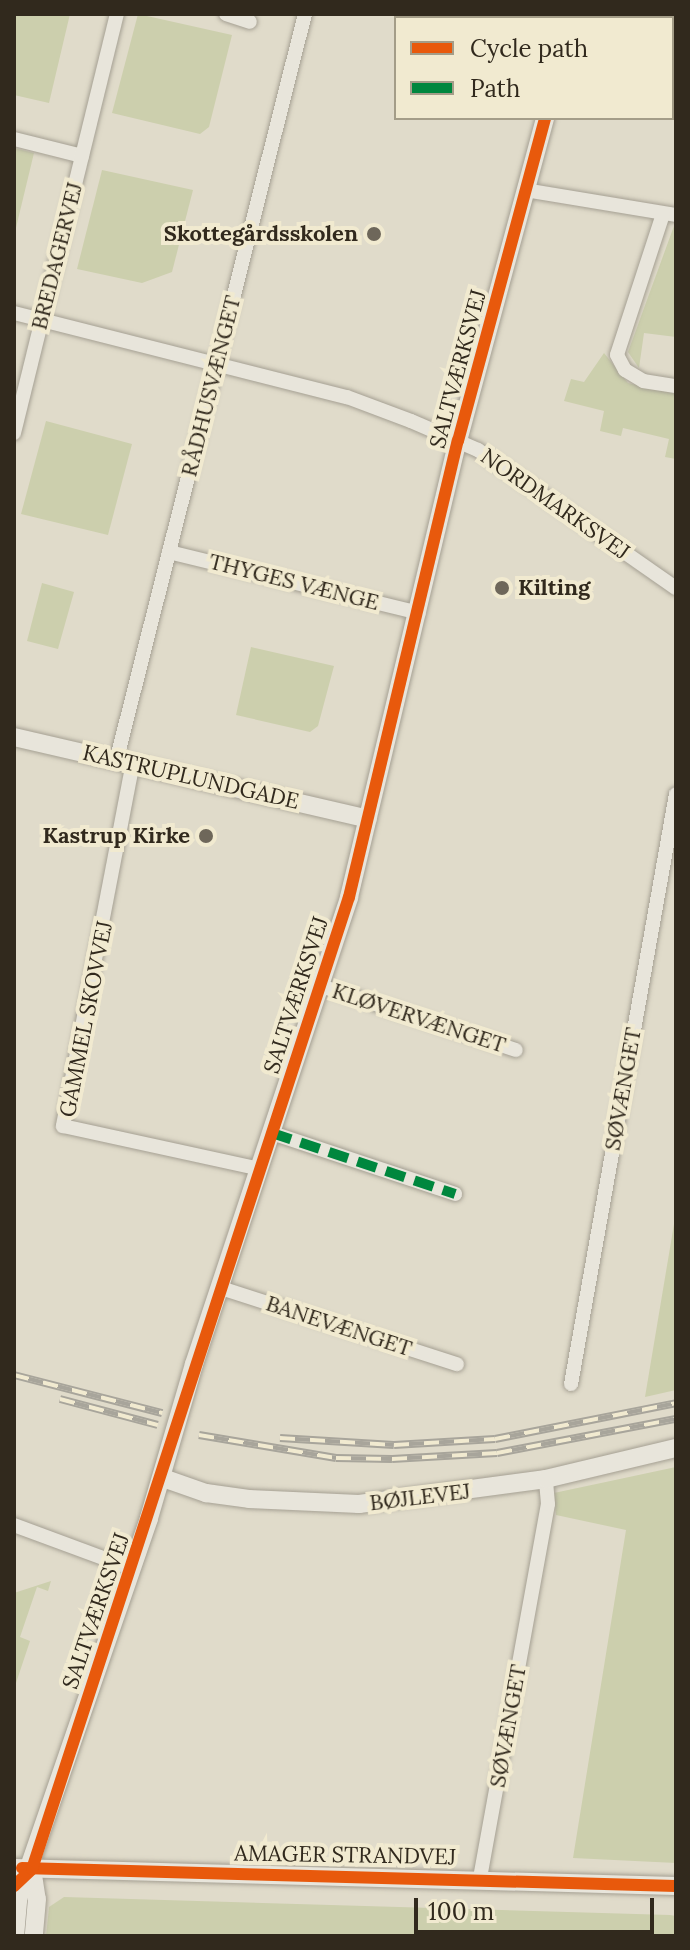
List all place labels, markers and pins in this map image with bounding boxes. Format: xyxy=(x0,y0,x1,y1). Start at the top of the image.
place label: Skottegårdsskolen xyxy=(164,221,358,247)
marker: Skottegårdsskolen xyxy=(365,225,383,243)
place label: Kilting xyxy=(518,575,590,601)
marker: Kilting xyxy=(493,579,511,597)
place label: Kastrup Kirke xyxy=(42,823,190,849)
marker: Kastrup Kirke xyxy=(197,827,215,845)

